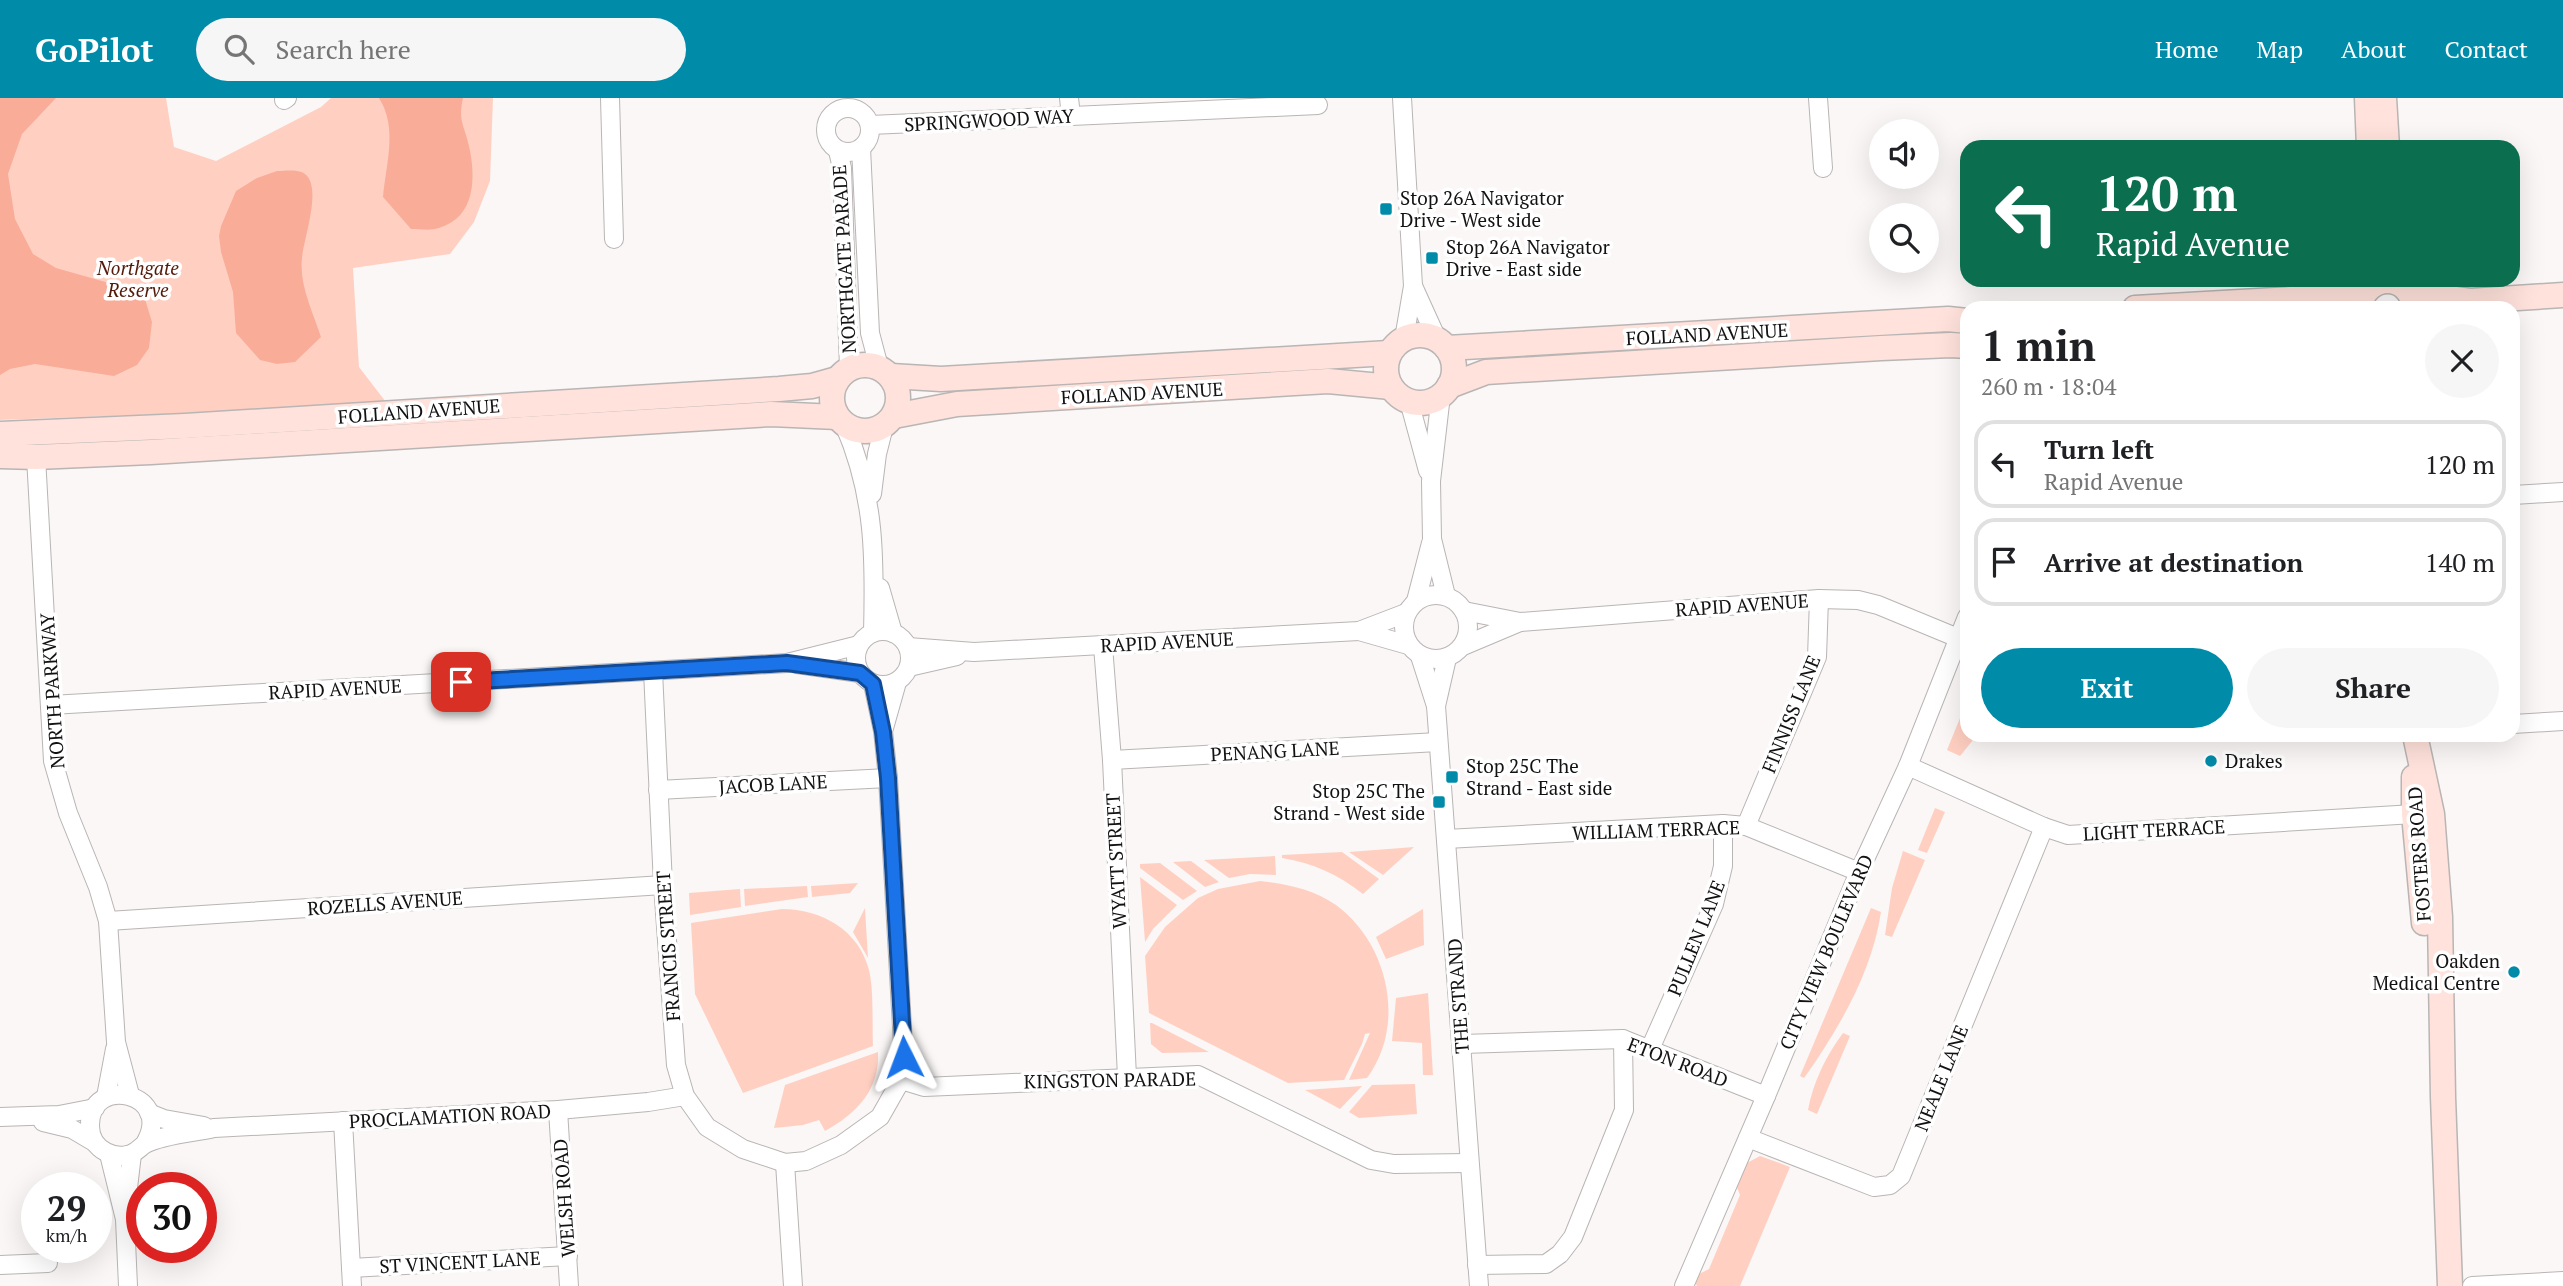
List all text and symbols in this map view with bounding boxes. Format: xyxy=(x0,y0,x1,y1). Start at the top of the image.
search box xyxy=(196,18,686,81)
text: GoPilot xyxy=(35,28,154,71)
icon: search xyxy=(220,30,258,68)
text: Search here xyxy=(276,32,411,66)
text: Home xyxy=(2155,33,2219,65)
text: Map xyxy=(2257,33,2303,65)
text: About xyxy=(2341,33,2407,65)
text: Contact xyxy=(2445,33,2528,65)
street label: SPRINGWOOD WAY xyxy=(903,103,1075,136)
map controls xyxy=(1869,119,1939,273)
button: sound xyxy=(1869,119,1939,189)
text: 120 m xyxy=(2096,160,2238,225)
street label: NORTHGATE PARADE xyxy=(826,164,861,354)
icon: left xyxy=(1981,168,2072,259)
place label: Stop 26A Navigator Drive - West side xyxy=(1400,185,1565,232)
marker: Stop 26A Navigator Drive - West side xyxy=(1378,201,1394,217)
button: search xyxy=(1869,203,1939,273)
text: Rapid Avenue xyxy=(2096,223,2290,265)
place label: Stop 26A Navigator Drive - East side xyxy=(1446,234,1611,281)
marker: Stop 26A Navigator Drive - East side xyxy=(1424,250,1440,266)
park label: Northgate Reserve xyxy=(96,255,179,302)
street label: FOLLAND AVENUE xyxy=(1625,317,1789,350)
text: 1 min xyxy=(1981,317,2096,373)
button: close xyxy=(2425,324,2499,398)
text: 260 m · 18:04 xyxy=(1981,371,2116,402)
street label: FOLLAND AVENUE xyxy=(1060,376,1224,409)
street label: FOLLAND AVENUE xyxy=(337,392,501,429)
text: Turn left xyxy=(2044,432,2154,466)
icon: left xyxy=(1985,445,2023,483)
text: 120 m xyxy=(2425,447,2495,481)
text: Rapid Avenue xyxy=(2044,466,2183,497)
icon: arrive xyxy=(1985,543,2023,581)
text: Arrive at destination xyxy=(2044,545,2303,579)
text: 140 m xyxy=(2425,545,2495,579)
street label: RAPID AVENUE xyxy=(1674,587,1809,622)
street label: NORTH PARKWAY xyxy=(34,612,69,770)
street label: RAPID AVENUE xyxy=(1100,626,1234,657)
button: Exit xyxy=(1981,648,2233,728)
button: Share xyxy=(2247,648,2499,728)
street label: FINNISS LANE xyxy=(1756,651,1826,776)
pin xyxy=(431,652,491,712)
icon: arrive xyxy=(442,663,480,701)
street label: RAPID AVENUE xyxy=(268,673,402,704)
street label: PENANG LANE xyxy=(1210,735,1340,766)
place label: Drakes xyxy=(2225,748,2283,773)
place label: Stop 25C The Strand - East side xyxy=(1466,753,1612,800)
marker: Drakes xyxy=(2203,753,2219,769)
street label: JACOB LANE xyxy=(718,768,828,799)
marker: Stop 25C The Strand - East side xyxy=(1444,769,1460,785)
place label: Stop 25C The Strand - West side xyxy=(1273,778,1425,825)
street label: FOSTERS ROAD xyxy=(2401,786,2436,922)
street label: WYATT STREET xyxy=(1099,792,1132,929)
marker: Stop 25C The Strand - West side xyxy=(1431,794,1447,810)
street label: LIGHT TERRACE xyxy=(2082,813,2226,846)
street label: WILLIAM TERRACE xyxy=(1571,814,1741,845)
street label: CITY VIEW BOULEVARD xyxy=(1773,850,1878,1053)
street label: FRANCIS STREET xyxy=(650,870,685,1022)
street label: PULLEN LANE xyxy=(1661,876,1730,999)
street label: ROZELLS AVENUE xyxy=(306,885,464,920)
street label: THE STRAND xyxy=(1441,937,1474,1055)
place label: Oakden Medical Centre xyxy=(2372,948,2500,995)
marker: Oakden Medical Centre xyxy=(2506,964,2522,980)
position arrow xyxy=(867,1020,941,1094)
street label: NEALE LANE xyxy=(1908,1021,1973,1135)
street label: ETON ROAD xyxy=(1624,1031,1732,1092)
street label: KINGSTON PARADE xyxy=(1024,1065,1196,1094)
street label: PROCLAMATION ROAD xyxy=(348,1098,552,1133)
street label: WELSH ROAD xyxy=(547,1138,580,1258)
speed limit sign: 30 xyxy=(126,1172,217,1263)
text: 29 xyxy=(47,1185,86,1231)
text: km/h xyxy=(46,1223,87,1247)
street label: ST VINCENT LANE xyxy=(379,1245,541,1278)

